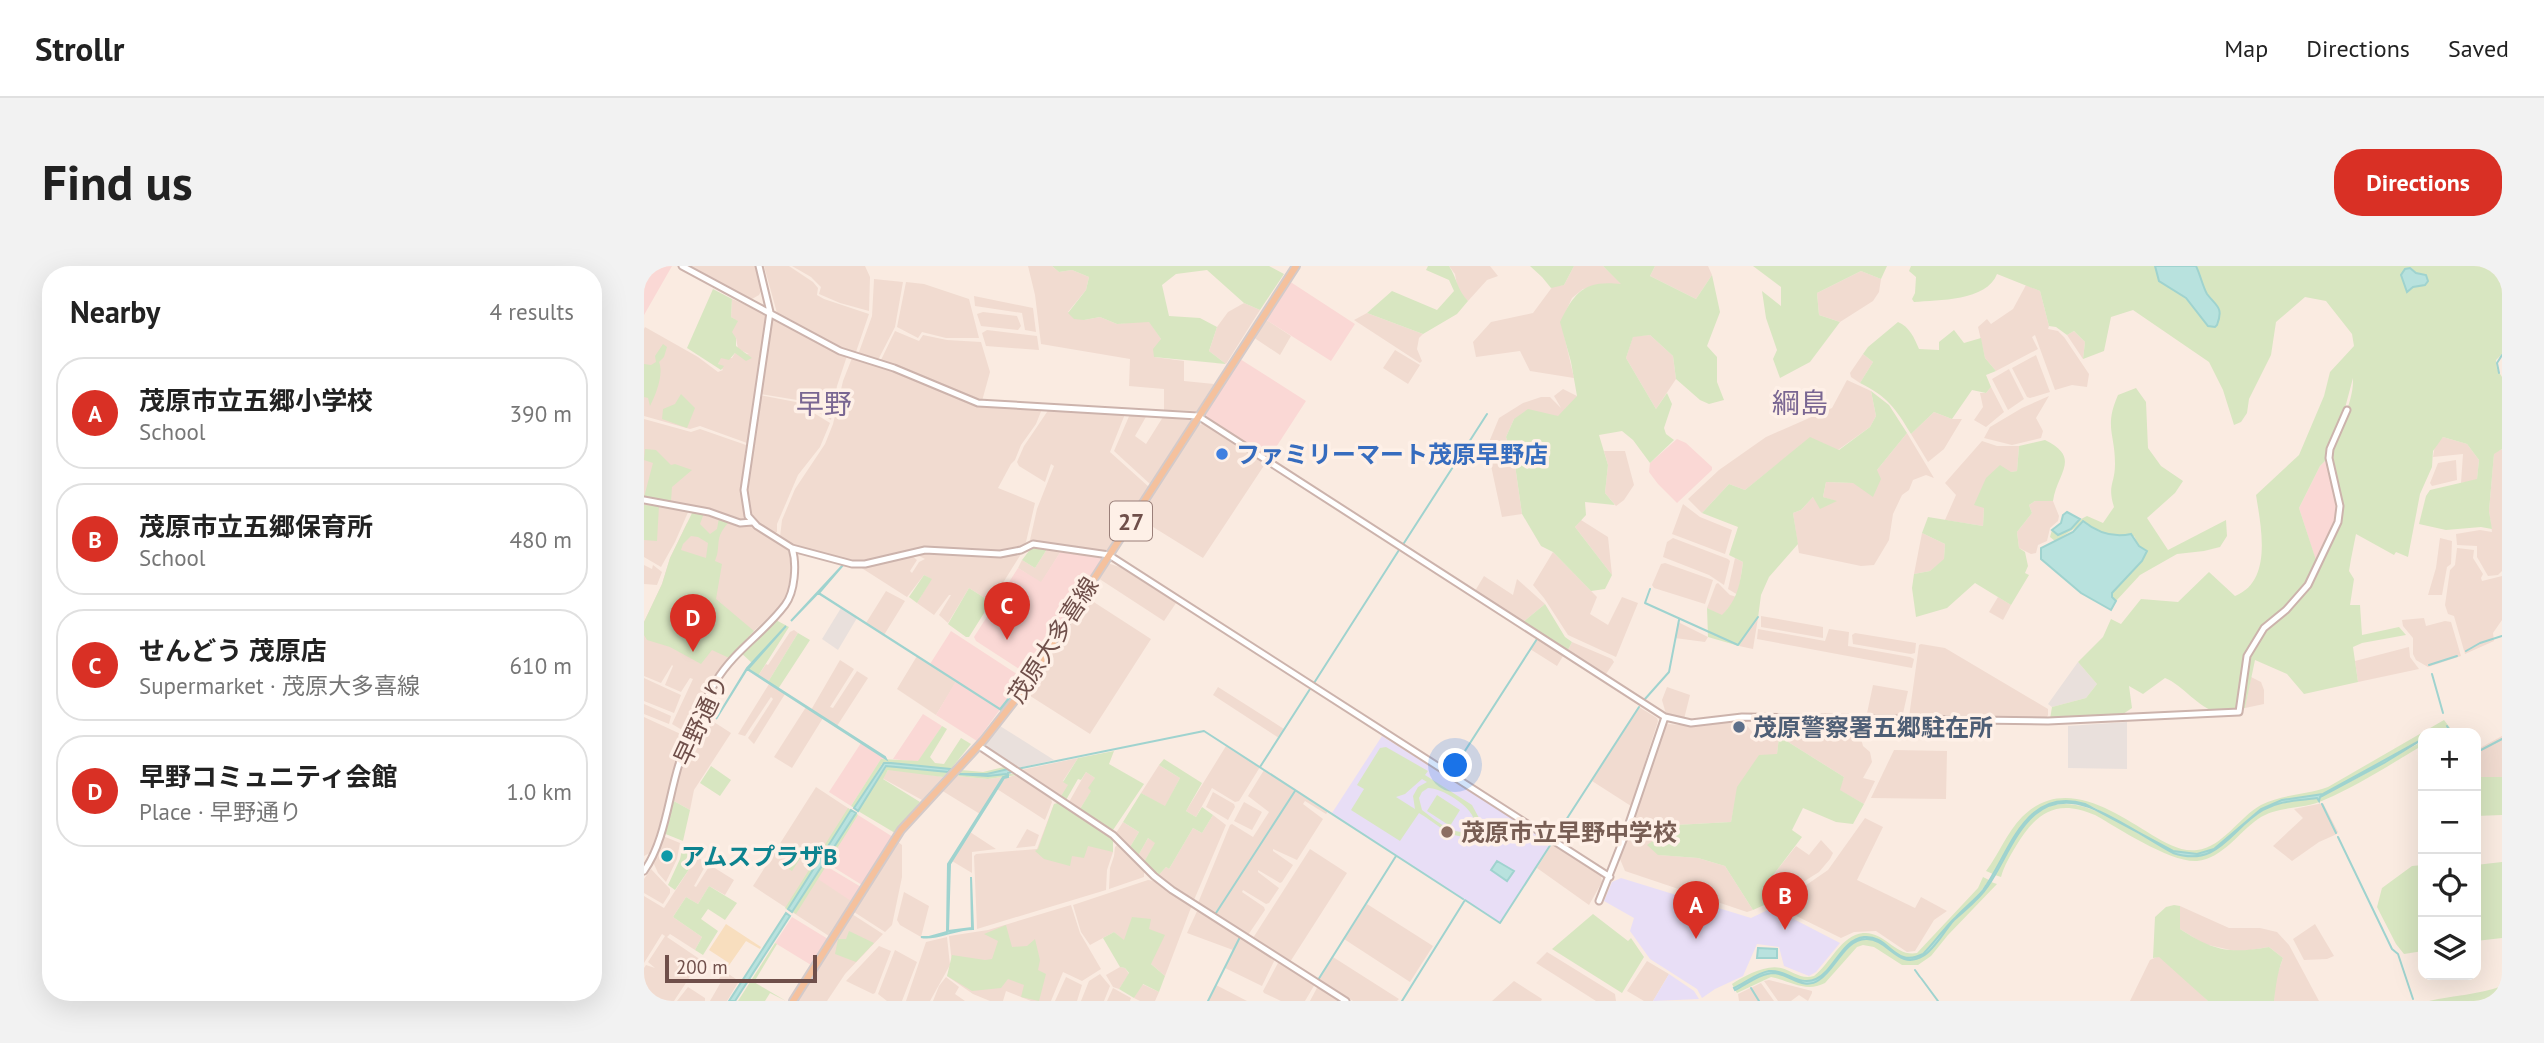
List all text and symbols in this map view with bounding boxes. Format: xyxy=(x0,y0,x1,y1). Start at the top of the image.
text: Strollr xyxy=(35,27,124,70)
text: Map xyxy=(2224,33,2268,64)
text: Directions xyxy=(2306,33,2410,64)
text: Saved xyxy=(2448,33,2509,64)
button: Directions xyxy=(2334,149,2502,216)
text: Find us xyxy=(42,150,193,214)
text: Nearby xyxy=(70,292,160,331)
text: 4 results xyxy=(490,297,574,326)
text: 茂原市立五郷小学校 xyxy=(139,384,373,417)
district label: 綱島 xyxy=(1772,384,1828,421)
district label: 早野 xyxy=(796,385,852,422)
text: A xyxy=(88,399,102,428)
text: 390 m xyxy=(510,399,572,428)
text: School xyxy=(139,417,206,446)
place label: ファミリーマート茂原早野店 xyxy=(1236,439,1548,470)
marker: ファミリーマート茂原早野店 xyxy=(1214,446,1230,462)
road number: 27 xyxy=(1110,502,1152,540)
text: 茂原市立五郷保育所 xyxy=(139,510,373,543)
text: B xyxy=(88,525,102,554)
text: 480 m xyxy=(510,525,572,554)
text: School xyxy=(139,543,206,572)
street label: 茂原大多喜線 xyxy=(1001,571,1105,709)
pin: C xyxy=(984,582,1030,640)
pin: D xyxy=(670,594,716,652)
text: せんどう 茂原店 xyxy=(139,634,327,667)
text: C xyxy=(89,651,101,680)
text: 610 m xyxy=(510,651,572,680)
street label: 早野通り xyxy=(667,670,735,770)
text: Supermarket · 茂原大多喜線 xyxy=(139,671,420,700)
place label: 茂原警察署五郷駐在所 xyxy=(1753,712,1993,743)
marker: 茂原警察署五郷駐在所 xyxy=(1731,719,1747,735)
map controls xyxy=(2418,728,2481,980)
button: + xyxy=(2418,728,2481,791)
your location xyxy=(1438,748,1472,782)
text: 早野コミュニティ会館 xyxy=(139,760,397,793)
text: D xyxy=(88,777,102,806)
text: 1.0 km xyxy=(506,777,572,806)
button: − xyxy=(2418,791,2481,854)
text: Place · 早野通り xyxy=(139,797,302,826)
place label: 茂原市立早野中学校 xyxy=(1461,817,1677,848)
marker: 茂原市立早野中学校 xyxy=(1439,824,1455,840)
place label: アムスプラザB xyxy=(681,841,838,872)
marker: アムスプラザB xyxy=(659,848,675,864)
button: locate xyxy=(2418,854,2481,917)
pin: B xyxy=(1762,872,1808,930)
pin: A xyxy=(1673,881,1719,939)
button: layers xyxy=(2418,917,2481,980)
scale bar xyxy=(665,952,817,984)
text: 200 m xyxy=(676,955,728,979)

